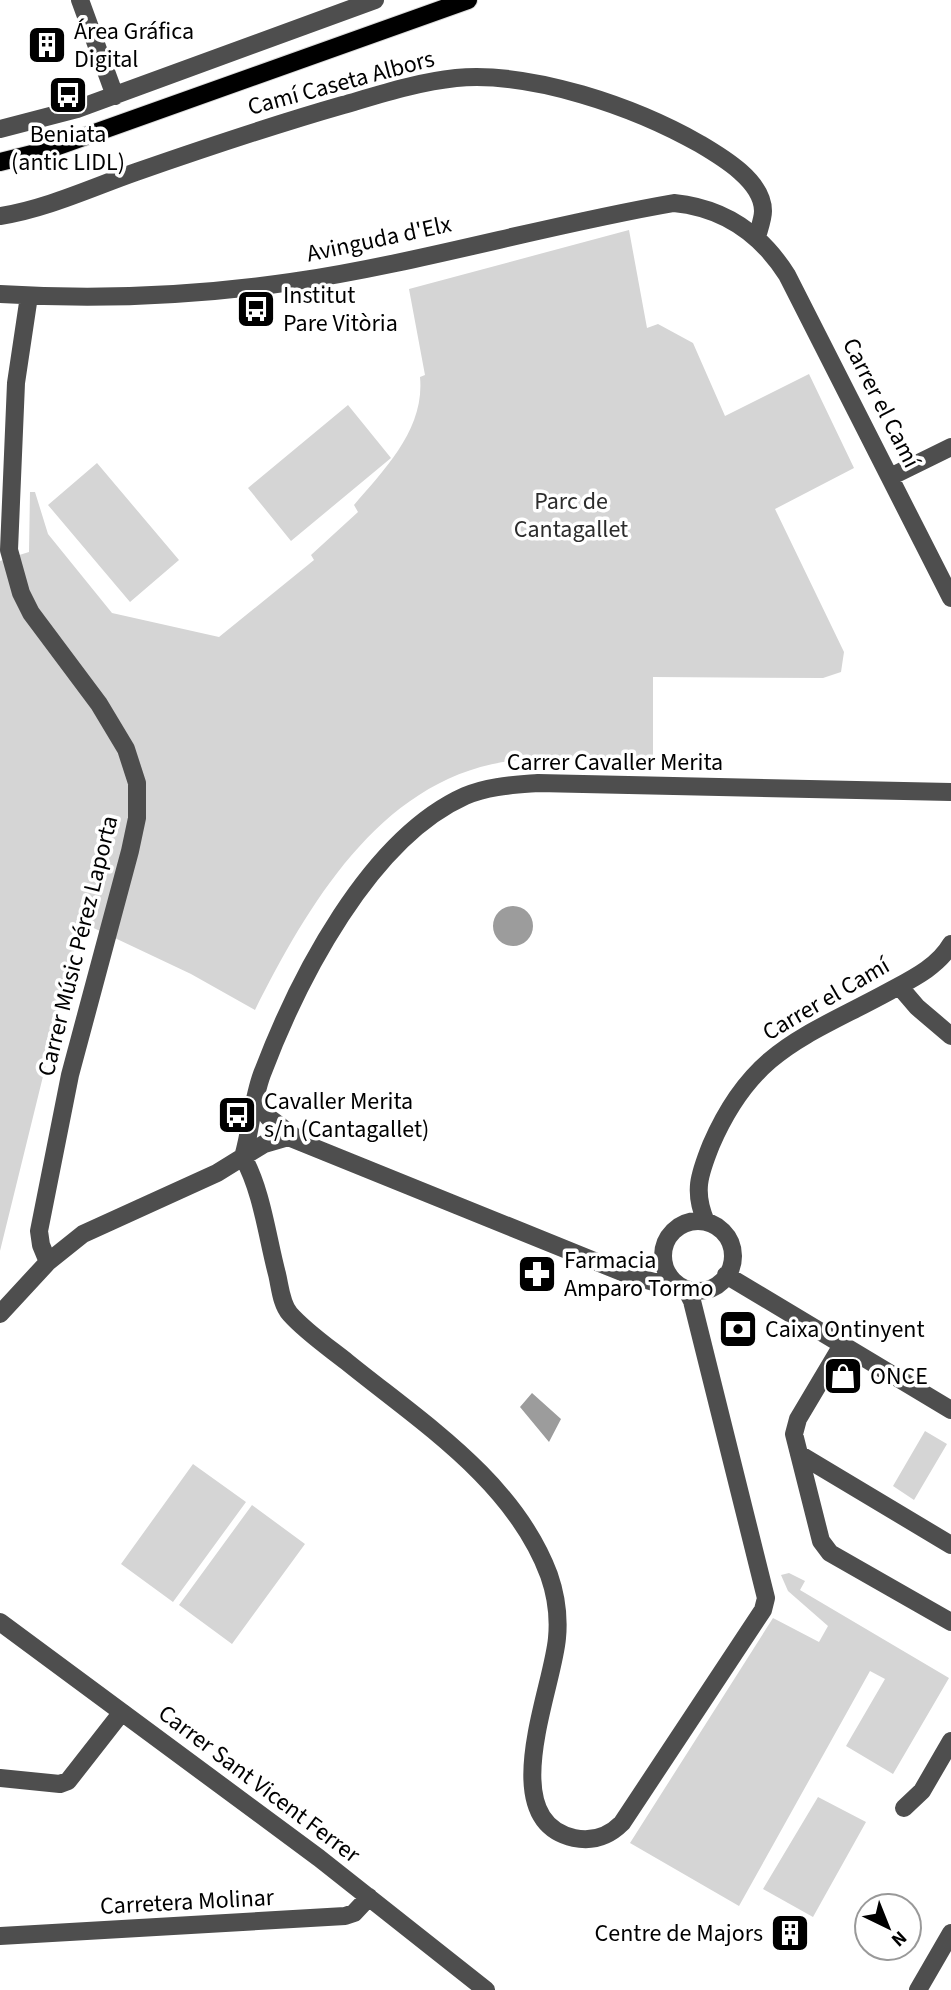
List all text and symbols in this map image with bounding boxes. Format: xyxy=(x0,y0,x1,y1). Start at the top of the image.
place label: Área Gráfica Digital xyxy=(74,14,194,77)
building icon: Área Gráfica Digital xyxy=(26,24,68,66)
street label: Camí Caseta Albors xyxy=(244,41,438,125)
bus stop icon: Beniata (antic LIDL) xyxy=(47,74,89,116)
place label: Beniata (antic LIDL) xyxy=(11,117,125,180)
street label: Avinguda d'Elx xyxy=(303,207,455,271)
place label: Institut Pare Vitòria xyxy=(283,278,398,341)
bus stop icon: Institut Pare Vitòria xyxy=(235,288,277,330)
street label: Carrer el Camí xyxy=(833,332,929,475)
park label: Parc de Cantagallet xyxy=(514,484,628,547)
street label: Carrer Cavaller Merita xyxy=(507,745,723,780)
street label: Carrer Músic Pérez Laporta xyxy=(29,812,127,1080)
street label: Carrer el Camí xyxy=(756,948,897,1050)
place label: Cavaller Merita s/n (Cantagallet) xyxy=(264,1084,429,1147)
bus stop icon: Cavaller Merita s/n (Cantagallet) xyxy=(216,1094,258,1136)
place label: Farmacia Amparo Tormo xyxy=(564,1243,713,1306)
pharmacy icon: Farmacia Amparo Tormo xyxy=(516,1253,558,1295)
bank icon: Caixa Ontinyent xyxy=(717,1308,759,1350)
place label: Caixa Ontinyent xyxy=(765,1312,925,1347)
shop icon: ONCE xyxy=(822,1355,864,1397)
place label: ONCE xyxy=(870,1359,928,1394)
street label: Carrer Sant Vicent Ferrer xyxy=(151,1696,368,1872)
street label: Carretera Molinar xyxy=(99,1880,276,1924)
north arrow xyxy=(853,1892,923,1962)
building icon: Centre de Majors xyxy=(769,1912,811,1954)
place label: Centre de Majors xyxy=(595,1916,763,1951)
text: N xyxy=(885,1924,912,1953)

